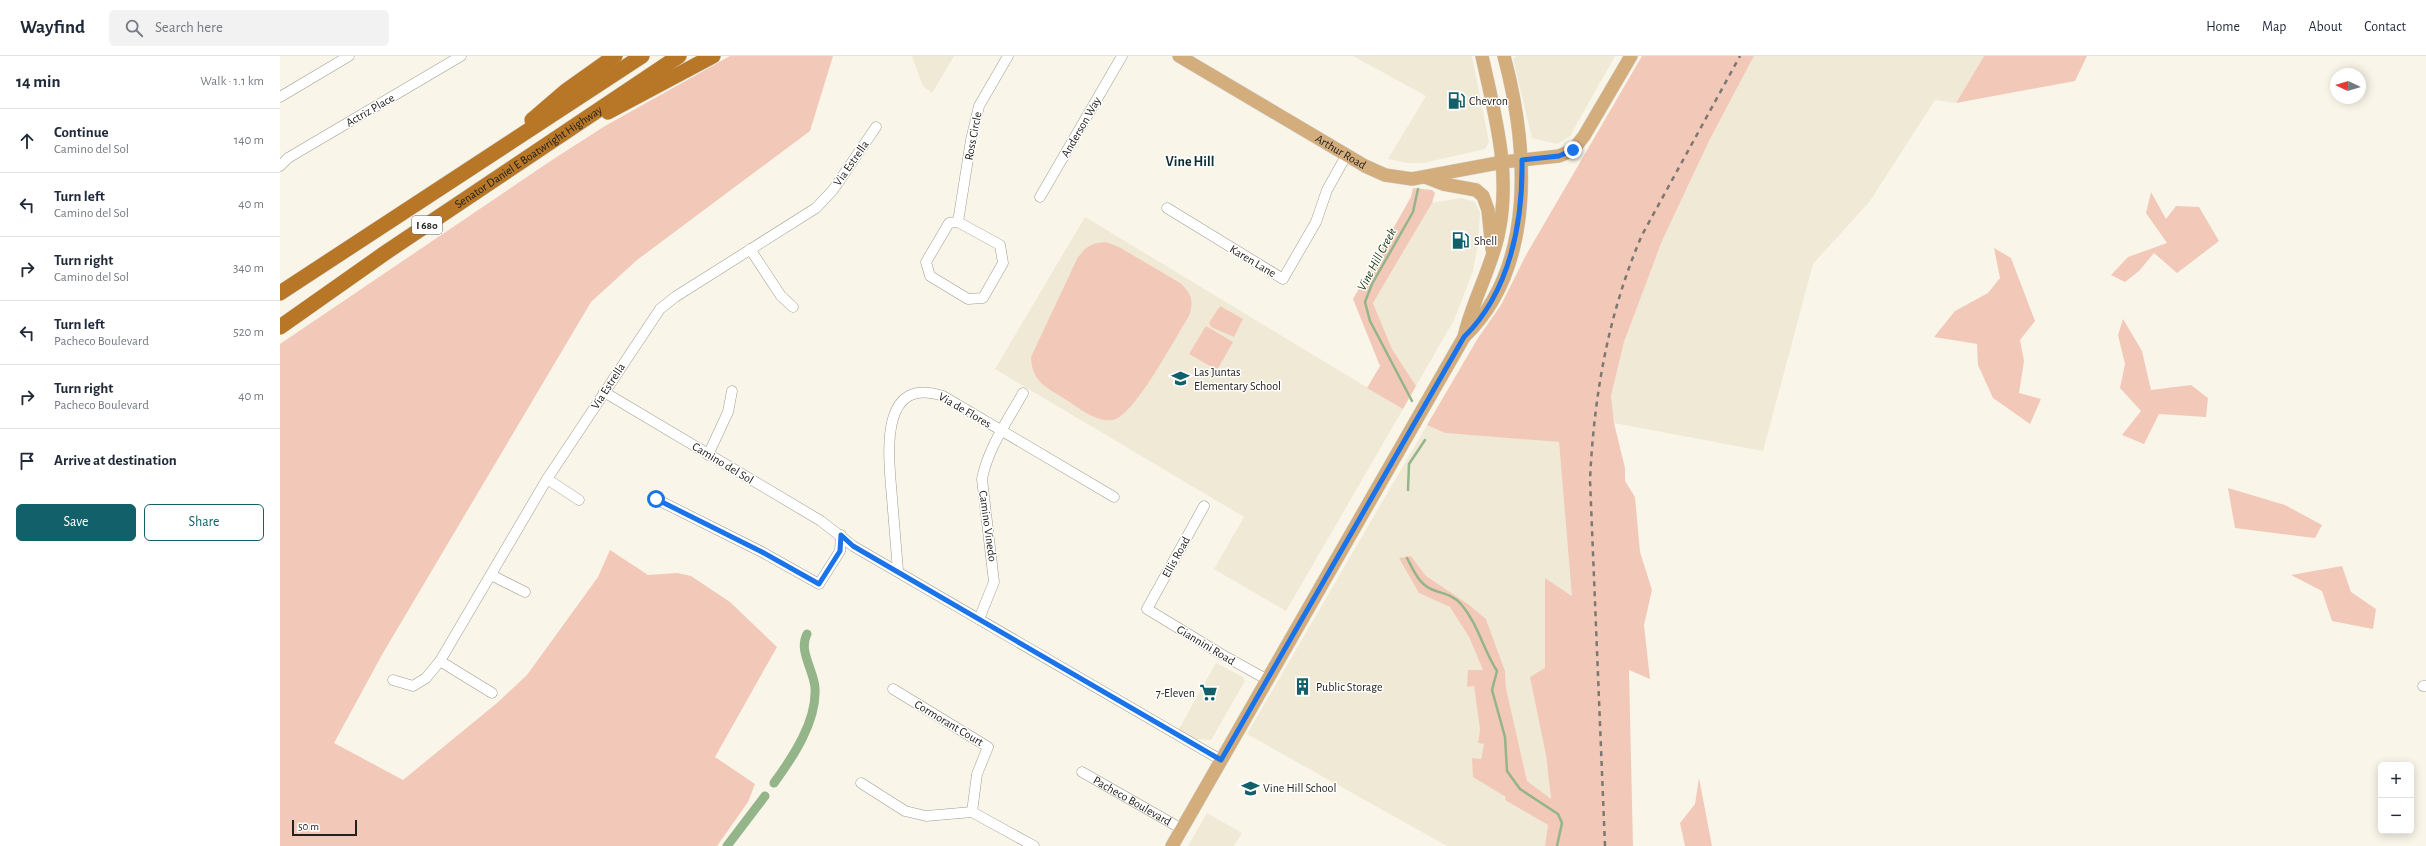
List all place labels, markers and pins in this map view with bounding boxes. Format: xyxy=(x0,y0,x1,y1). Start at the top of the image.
fuel station icon: Chevron xyxy=(1446,91,1466,111)
place label: Chevron xyxy=(1469,95,1508,107)
fuel station icon: Shell xyxy=(1451,231,1471,251)
place label: Shell xyxy=(1474,235,1497,247)
place label: Las Juntas Elementary School xyxy=(1194,366,1281,393)
school or university icon: Las Juntas Elementary School xyxy=(1171,369,1191,389)
building icon: Public Storage xyxy=(1293,677,1313,697)
place label: Public Storage xyxy=(1316,681,1383,693)
supermarket icon: 7-Eleven xyxy=(1198,683,1218,703)
place label: 7-Eleven xyxy=(1156,687,1195,699)
school or university icon: Vine Hill School xyxy=(1240,778,1260,798)
place label: Vine Hill School xyxy=(1263,782,1336,794)

